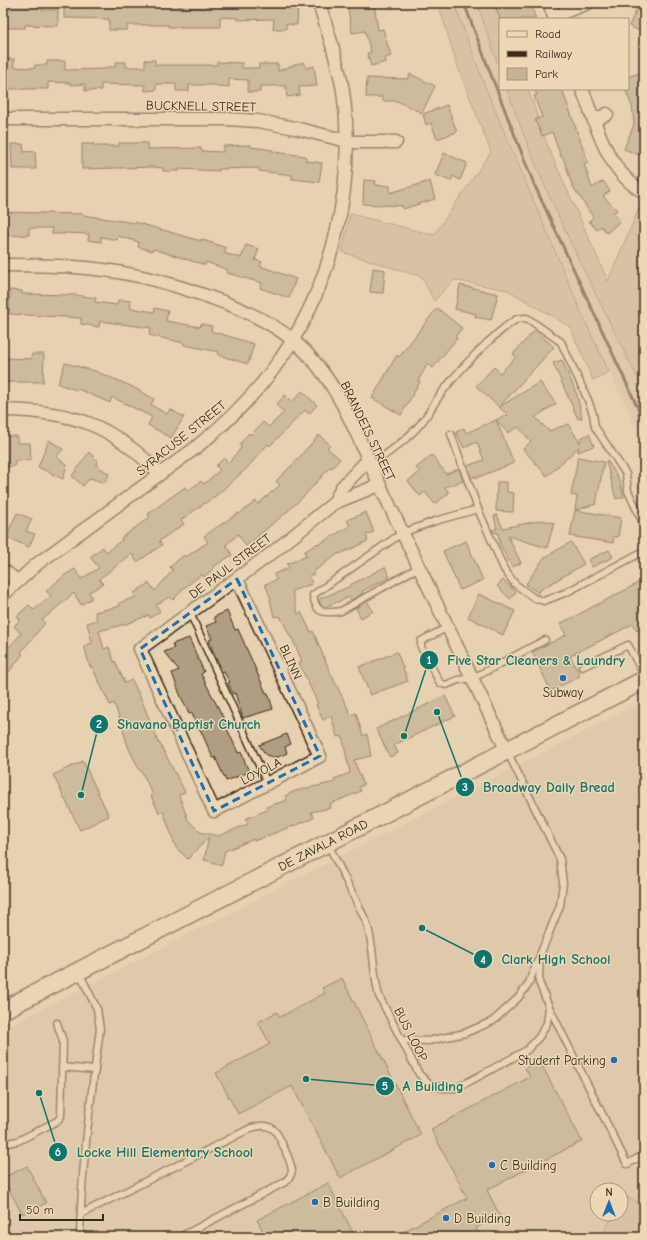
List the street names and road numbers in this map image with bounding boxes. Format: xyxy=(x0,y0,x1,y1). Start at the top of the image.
street label: BUCKNELL STREET xyxy=(146,98,256,114)
street label: BRANDEIS STREET xyxy=(337,379,399,483)
street label: SYRACUSE STREET xyxy=(133,397,229,479)
street label: DE PAUL STREET xyxy=(186,530,274,602)
street label: BLINN xyxy=(276,642,306,682)
street label: LOYOLA xyxy=(238,754,284,788)
street label: DE ZAVALA ROAD xyxy=(276,816,370,874)
street label: BUS LOOP xyxy=(391,1004,431,1064)

